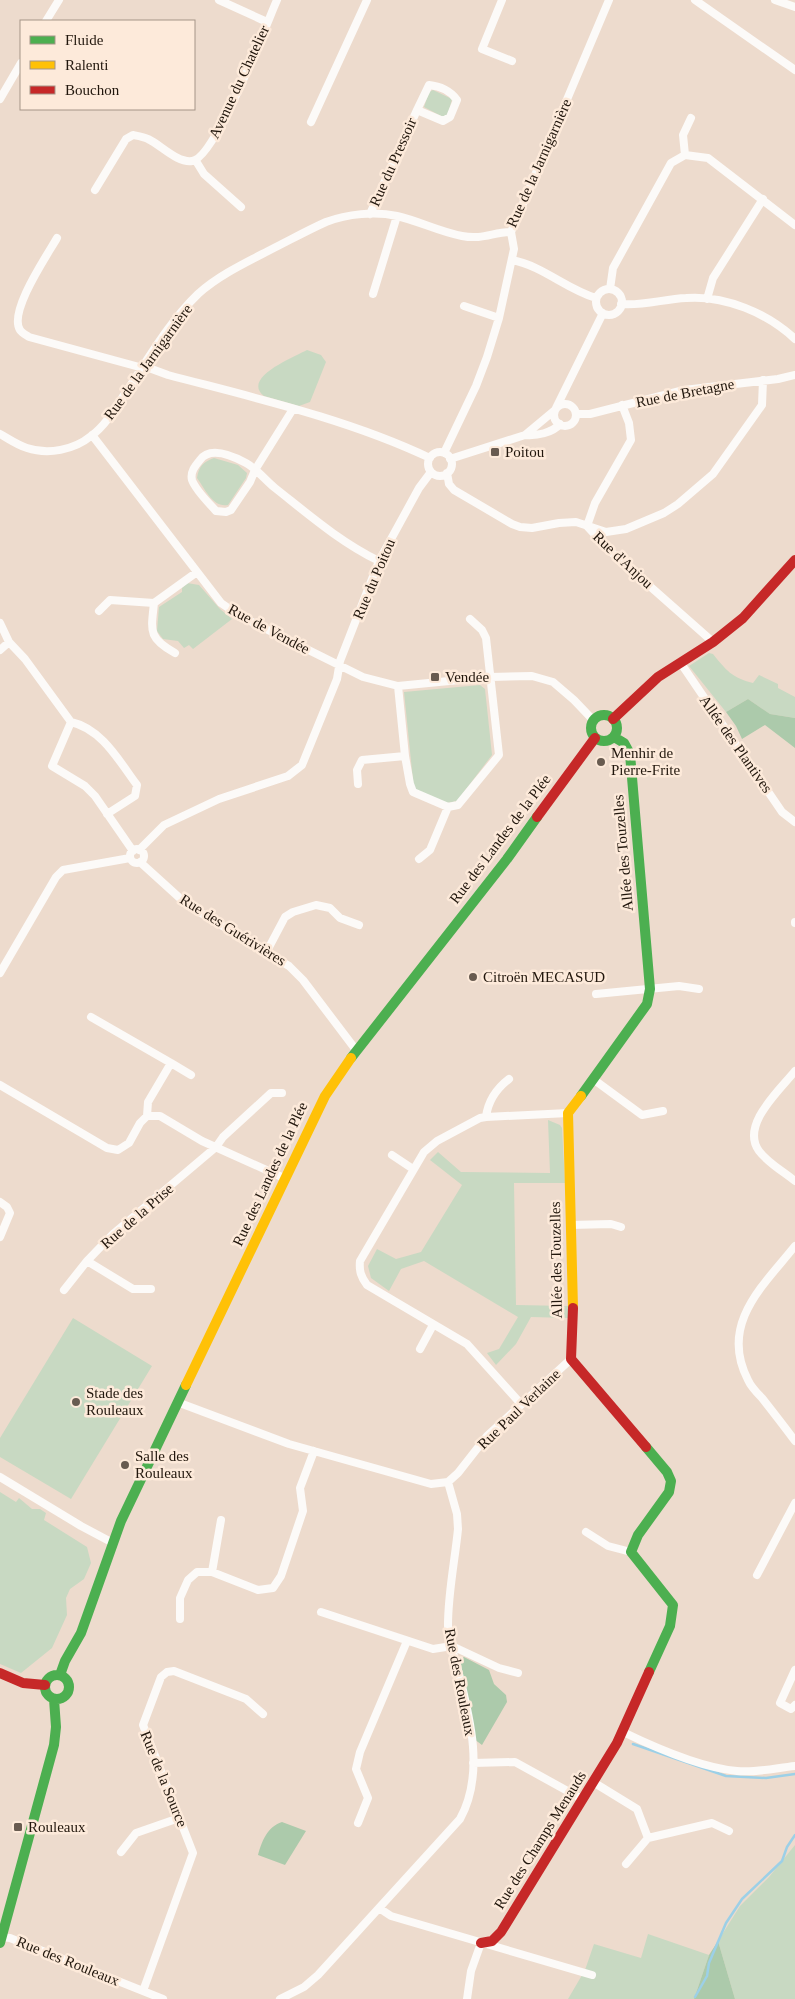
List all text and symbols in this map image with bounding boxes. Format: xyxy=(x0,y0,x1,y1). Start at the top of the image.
legend xyxy=(20,20,195,110)
street label: Avenue du Chatelier xyxy=(206,23,272,141)
text: Fluide xyxy=(65,32,104,48)
text: Ralenti xyxy=(65,57,108,73)
text: Bouchon xyxy=(65,82,120,98)
street label: Rue de la Jarnigarnière xyxy=(503,96,575,230)
street label: Rue du Pressoir xyxy=(366,115,420,209)
street label: Rue de la Jarnigarnière xyxy=(101,301,195,423)
street label: Rue de Bretagne xyxy=(634,376,736,410)
place label: Poitou xyxy=(505,444,545,460)
marker: Poitou xyxy=(489,446,501,458)
street label: Rue d'Anjou xyxy=(590,528,656,592)
street label: Rue du Poitou xyxy=(350,536,398,622)
street label: Rue de Vendée xyxy=(226,601,313,657)
place label: Vendée xyxy=(445,669,489,685)
marker: Vendée xyxy=(429,671,441,683)
street label: Allée des Plantives xyxy=(696,692,776,796)
place label: Menhir de Pierre-Frite xyxy=(611,745,680,778)
marker: Menhir de Pierre-Frite xyxy=(595,756,607,768)
street label: Rue des Landes de la Plée xyxy=(446,771,554,907)
street label: Allée des Touzelles xyxy=(610,794,636,912)
street label: Rue des Guérivières xyxy=(177,891,289,969)
place label: Citroën MECASUD xyxy=(483,969,605,985)
marker: Citroën MECASUD xyxy=(467,971,479,983)
street label: Rue des Landes de la Plée xyxy=(230,1099,311,1249)
street label: Rue de la Prise xyxy=(98,1180,177,1252)
street label: Allée des Touzelles xyxy=(547,1201,565,1319)
street label: Rue Paul Verlaine xyxy=(475,1365,564,1452)
place label: Stade des Rouleaux xyxy=(86,1385,144,1418)
marker: Stade des Rouleaux xyxy=(70,1396,82,1408)
place label: Salle des Rouleaux xyxy=(135,1448,193,1481)
marker: Salle des Rouleaux xyxy=(119,1459,131,1471)
street label: Rue des Rouleaux xyxy=(442,1627,478,1738)
street label: Rue de la Source xyxy=(137,1729,191,1830)
street label: Rue des Champs Menauds xyxy=(491,1768,589,1912)
place label: Rouleaux xyxy=(28,1819,86,1835)
marker: Rouleaux xyxy=(12,1821,24,1833)
street label: Rue des Rouleaux xyxy=(14,1933,122,1989)

